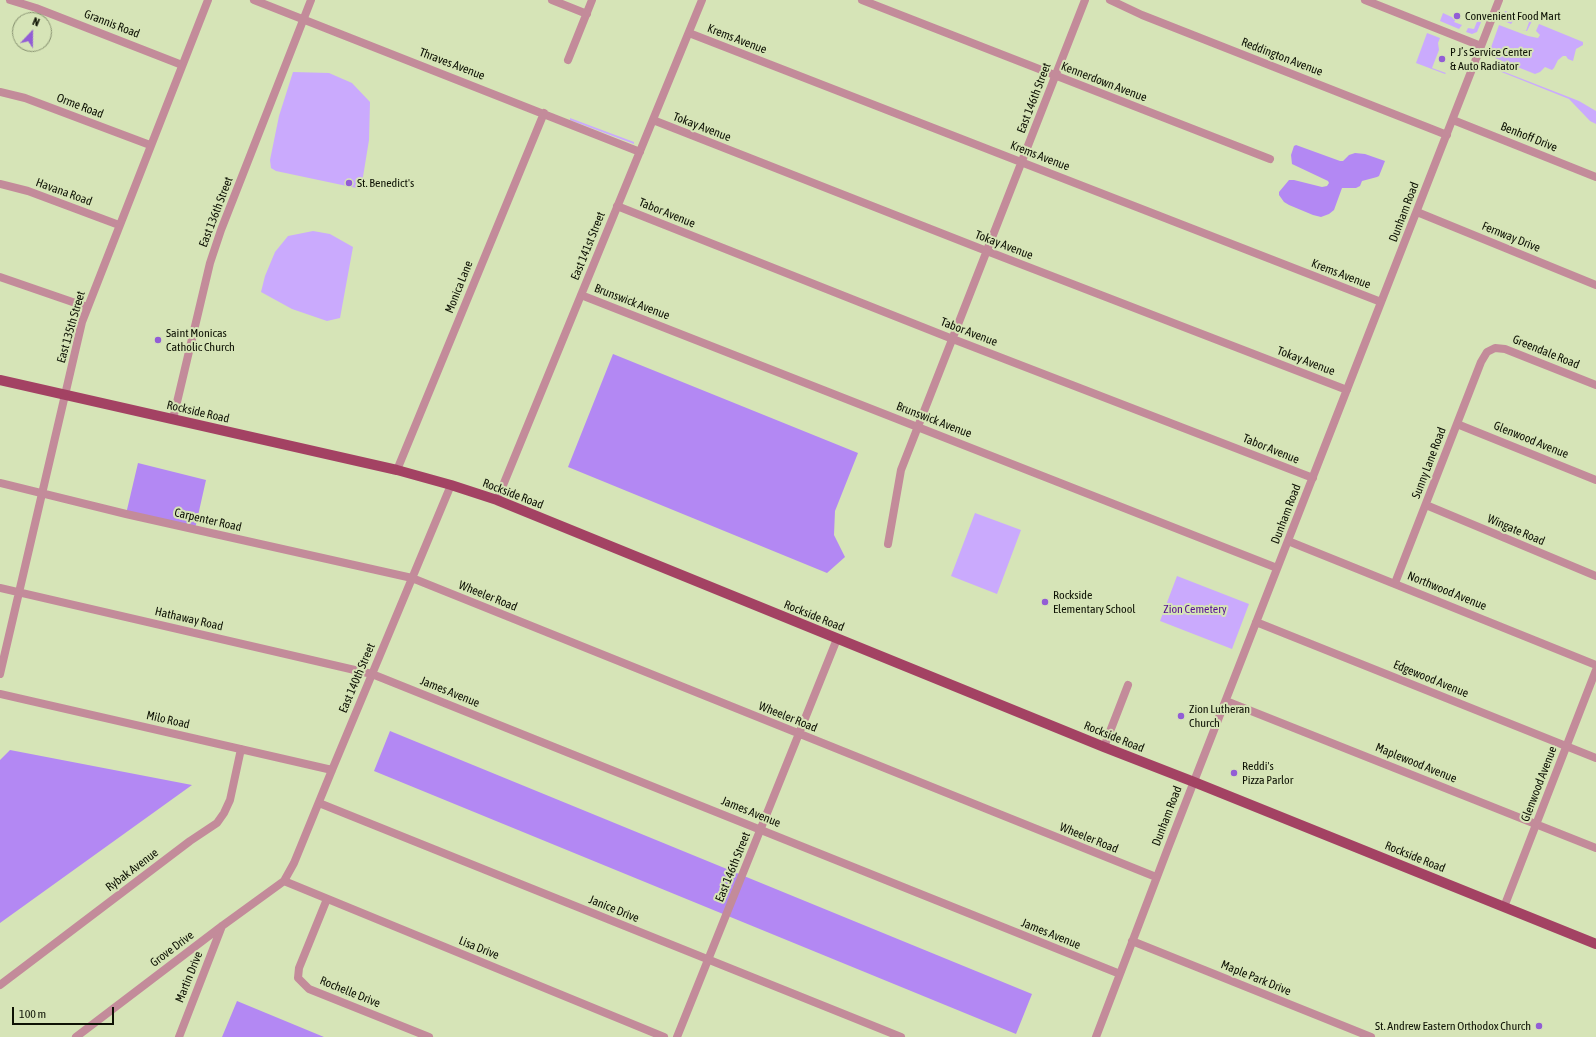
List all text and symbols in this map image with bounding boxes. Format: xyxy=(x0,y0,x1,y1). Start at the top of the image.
street label: Grannis Road xyxy=(82,7,142,41)
place label: Convenient Food Mart xyxy=(1465,9,1561,23)
marker: Convenient Food Mart xyxy=(1452,11,1462,21)
north arrow xyxy=(12,12,52,52)
text: N xyxy=(31,15,41,29)
street label: Krems Avenue xyxy=(705,21,769,57)
street label: Reddington Avenue xyxy=(1239,35,1325,79)
street label: Thraves Avenue xyxy=(417,45,487,83)
place label: P J’s Service Center & Auto Radiator xyxy=(1450,45,1532,73)
marker: P J’s Service Center & Auto Radiator xyxy=(1437,54,1447,64)
street label: Kennerdown Avenue xyxy=(1059,59,1149,105)
street label: East 146th Street xyxy=(1014,61,1054,135)
street label: Orme Road xyxy=(54,90,106,122)
street label: Tokay Avenue xyxy=(671,109,733,145)
street label: Benhoff Drive xyxy=(1499,119,1559,155)
street label: Krems Avenue xyxy=(1008,138,1072,174)
street label: Havana Road xyxy=(34,175,94,209)
street label: East 136th Street xyxy=(196,175,236,249)
place label: St. Benedict's xyxy=(357,176,414,190)
marker: St. Benedict's xyxy=(344,178,354,188)
street label: Dunham Road xyxy=(1386,180,1422,244)
street label: Tabor Avenue xyxy=(637,195,697,231)
street label: East 141st Street xyxy=(568,210,608,282)
street label: Fernway Drive xyxy=(1480,219,1542,255)
street label: Tokay Avenue xyxy=(973,227,1035,263)
street label: Krems Avenue xyxy=(1309,256,1373,292)
street label: Monica Lane xyxy=(442,259,476,315)
street label: Brunswick Avenue xyxy=(592,281,672,323)
street label: East 135th Street xyxy=(54,289,88,365)
street label: Tabor Avenue xyxy=(939,315,999,349)
place label: Saint Monicas Catholic Church xyxy=(166,326,235,354)
street label: Greendale Road xyxy=(1510,332,1582,372)
marker: Saint Monicas Catholic Church xyxy=(153,335,163,345)
street label: Tokay Avenue xyxy=(1275,343,1337,379)
street label: Rockside Road xyxy=(165,398,231,426)
street label: Brunswick Avenue xyxy=(894,399,974,441)
street label: Glenwood Avenue xyxy=(1491,418,1571,462)
street label: Sunny Lane Road xyxy=(1409,425,1449,501)
street label: Tabor Avenue xyxy=(1241,431,1301,467)
street label: Rockside Road xyxy=(481,476,545,512)
street label: Dunham Road xyxy=(1268,482,1304,546)
street label: Carpenter Road xyxy=(173,505,243,535)
street label: Wingate Road xyxy=(1485,511,1547,549)
street label: Northwood Avenue xyxy=(1405,569,1489,613)
street label: Wheeler Road xyxy=(457,578,519,614)
place label: Rockside Elementary School xyxy=(1053,588,1135,616)
street label: Rockside Road xyxy=(782,597,846,635)
marker: Rockside Elementary School xyxy=(1040,597,1050,607)
park label: Zion Cemetery xyxy=(1163,602,1227,616)
street label: Hathaway Road xyxy=(154,604,224,634)
street label: East 140th Street xyxy=(336,641,378,715)
street label: Edgewood Avenue xyxy=(1391,657,1471,701)
street label: James Avenue xyxy=(418,674,482,710)
street label: Wheeler Road xyxy=(757,699,819,735)
place label: Zion Lutheran Church xyxy=(1189,702,1250,730)
street label: Milo Road xyxy=(145,708,191,732)
marker: Zion Lutheran Church xyxy=(1176,711,1186,721)
street label: Rockside Road xyxy=(1082,718,1146,756)
street label: Maplewood Avenue xyxy=(1373,740,1459,786)
street label: Glenwood Avenue xyxy=(1518,744,1560,824)
place label: Reddi's Pizza Parlor xyxy=(1242,759,1293,787)
marker: Reddi's Pizza Parlor xyxy=(1229,768,1239,778)
street label: Dunham Road xyxy=(1149,784,1185,848)
street label: James Avenue xyxy=(719,794,783,830)
street label: Wheeler Road xyxy=(1058,820,1120,856)
street label: East 146th Street xyxy=(712,830,754,904)
street label: Rockside Road xyxy=(1383,838,1447,876)
street label: Rybak Avenue xyxy=(103,845,161,895)
street label: Janice Drive xyxy=(587,892,641,926)
street label: James Avenue xyxy=(1019,916,1083,952)
street label: Grove Drive xyxy=(147,928,197,970)
street label: Lisa Drive xyxy=(457,933,501,963)
street label: Martin Drive xyxy=(172,949,206,1005)
street label: Maple Park Drive xyxy=(1219,957,1293,999)
street label: Rochelle Drive xyxy=(318,973,382,1011)
scale bar xyxy=(14,999,116,1025)
text: 100 m xyxy=(19,1007,46,1021)
place label: St. Andrew Eastern Orthodox Church xyxy=(1375,1019,1531,1033)
marker: St. Andrew Eastern Orthodox Church xyxy=(1534,1021,1544,1031)

